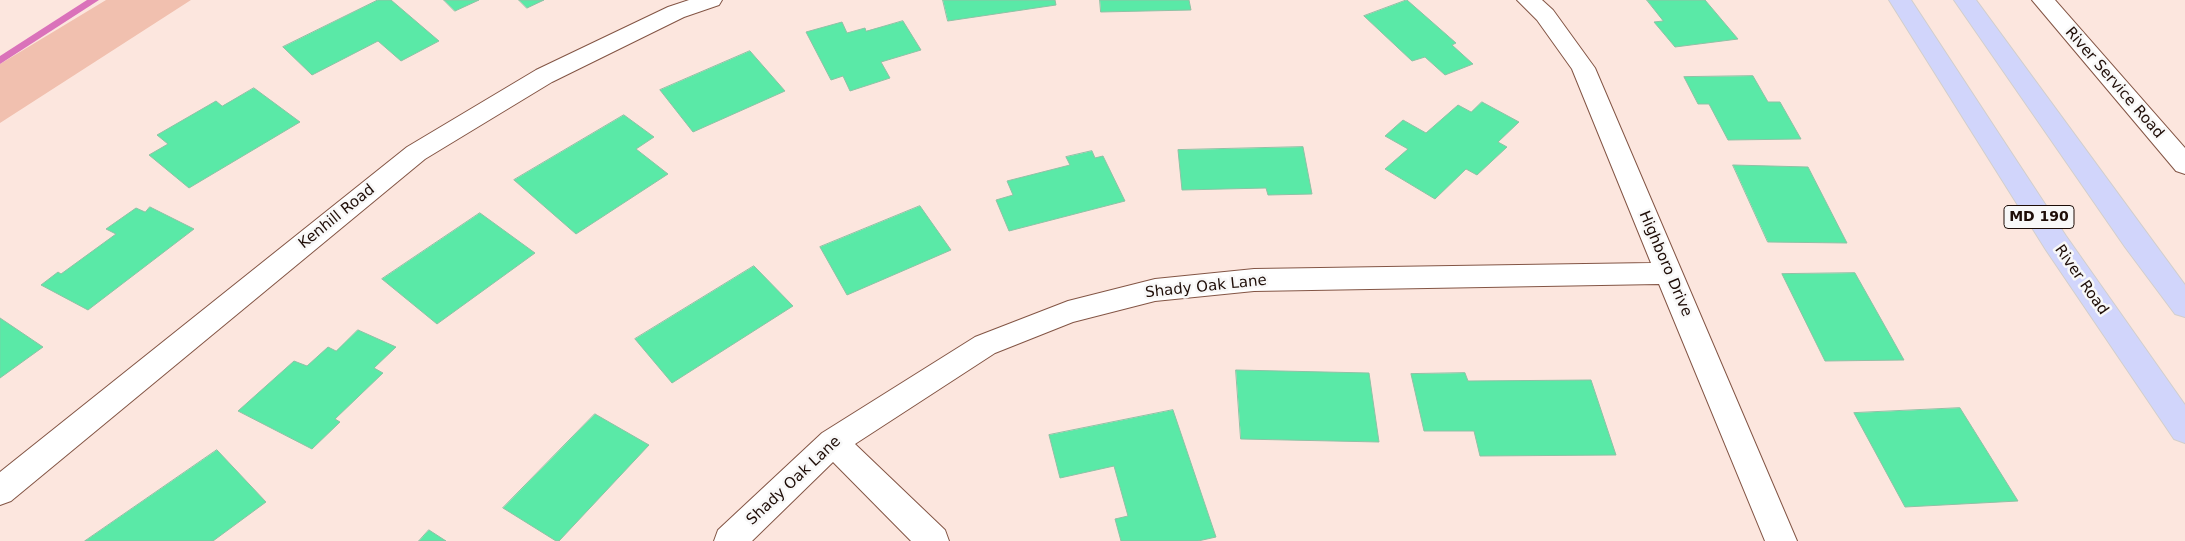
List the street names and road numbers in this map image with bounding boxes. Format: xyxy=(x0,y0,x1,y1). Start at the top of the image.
street label: River Service Road xyxy=(2061,24,2167,142)
street label: Kenhill Road xyxy=(295,181,379,253)
road number: MD 190 xyxy=(2004,206,2074,228)
street label: Highboro Drive xyxy=(1635,208,1695,320)
street label: River Road xyxy=(2050,242,2112,318)
street label: Shady Oak Lane xyxy=(1144,272,1268,302)
street label: Shady Oak Lane xyxy=(743,433,845,529)

